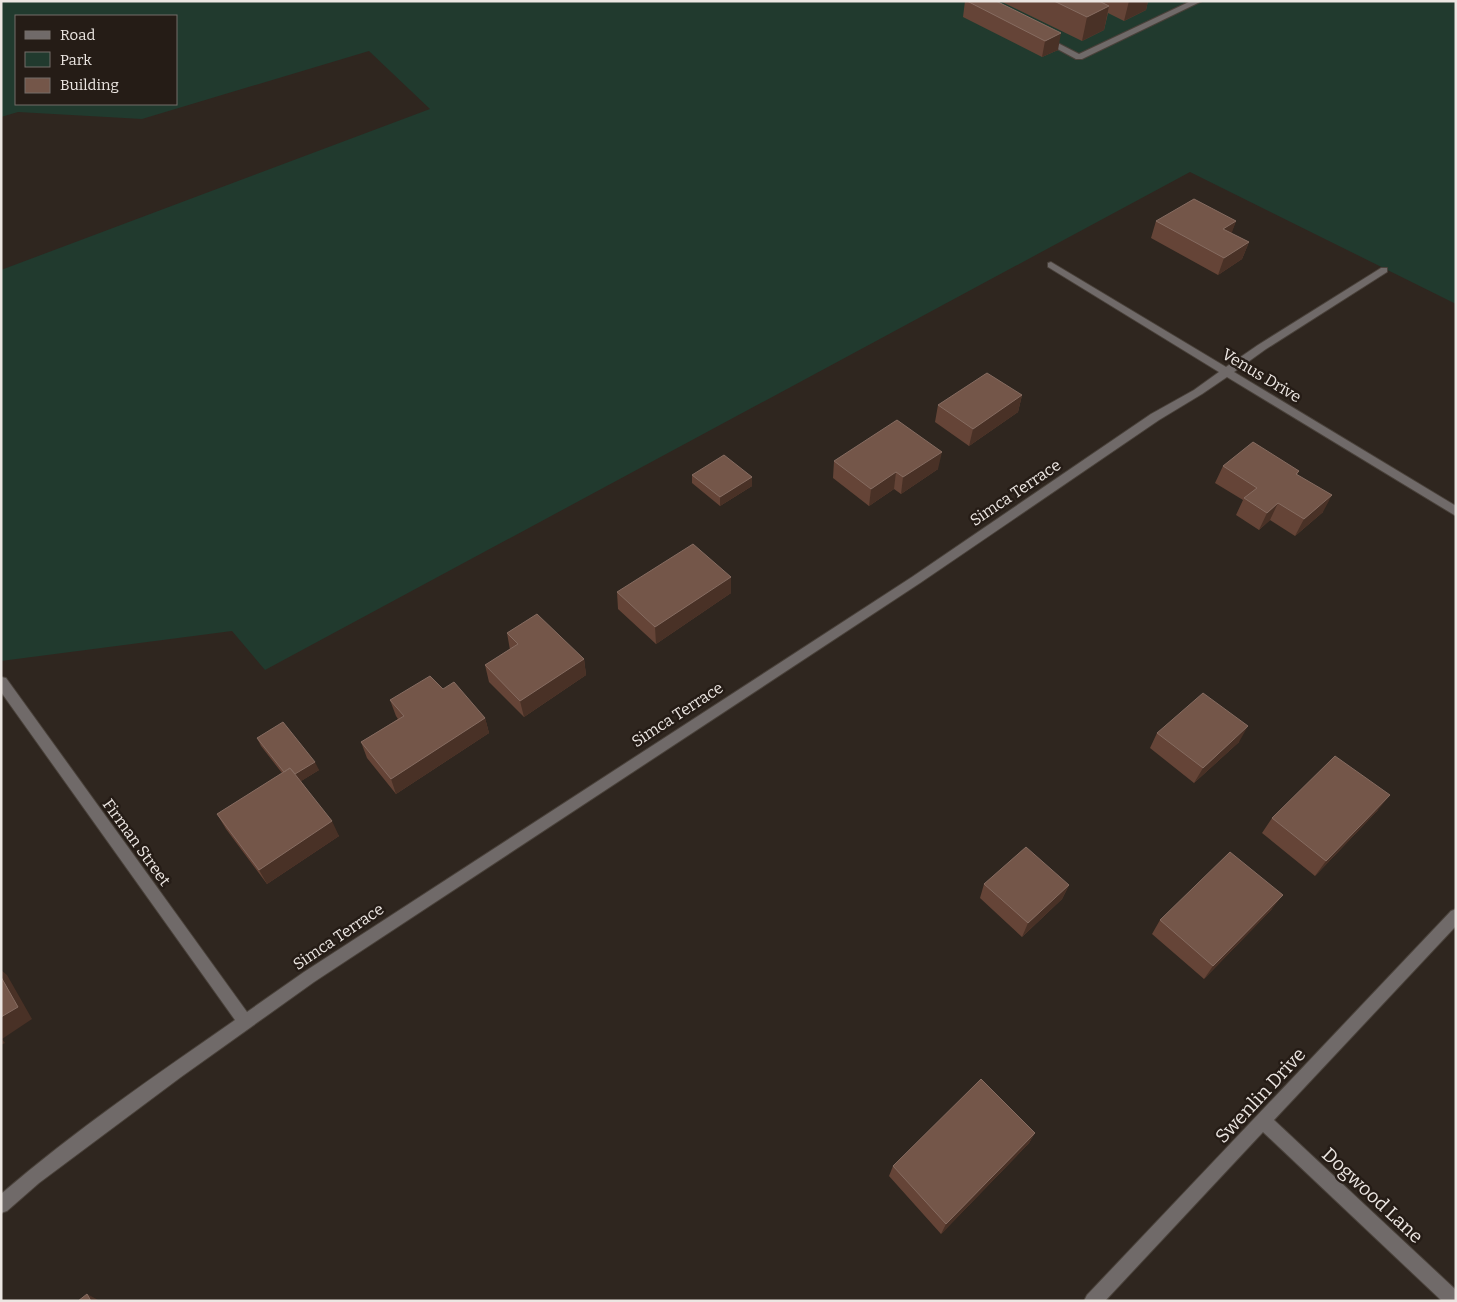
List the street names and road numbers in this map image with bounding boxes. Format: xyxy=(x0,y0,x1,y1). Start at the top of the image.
street label: Venus Drive xyxy=(1219,344,1305,406)
street label: Simca Terrace xyxy=(966,455,1064,530)
street label: Simca Terrace xyxy=(628,678,727,751)
street label: Firman Street xyxy=(99,795,175,890)
street label: Simca Terrace xyxy=(289,899,387,974)
street label: Swenlin Drive xyxy=(1210,1043,1310,1148)
street label: Dogwood Lane xyxy=(1317,1143,1428,1248)

